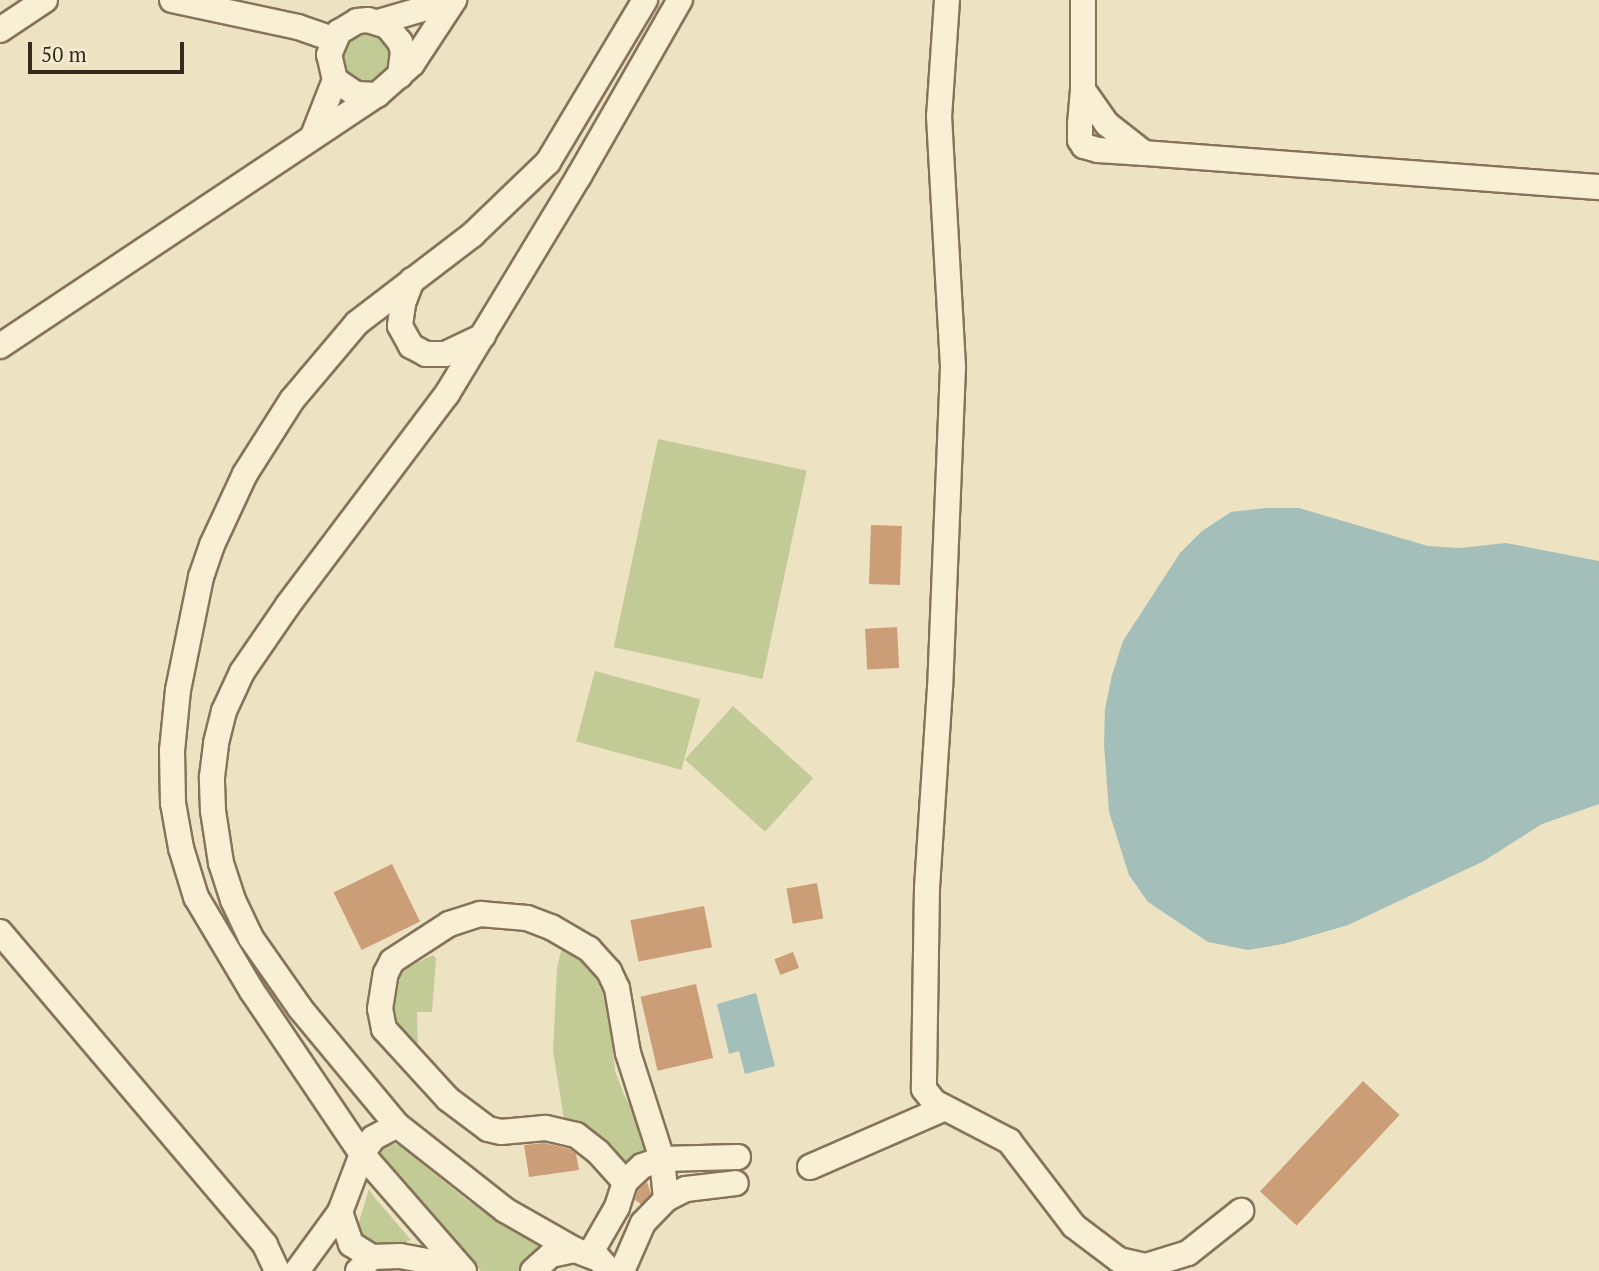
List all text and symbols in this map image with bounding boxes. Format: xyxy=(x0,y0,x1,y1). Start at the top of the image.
scale bar xyxy=(32,28,187,72)
text: 50 m xyxy=(41,40,87,68)

